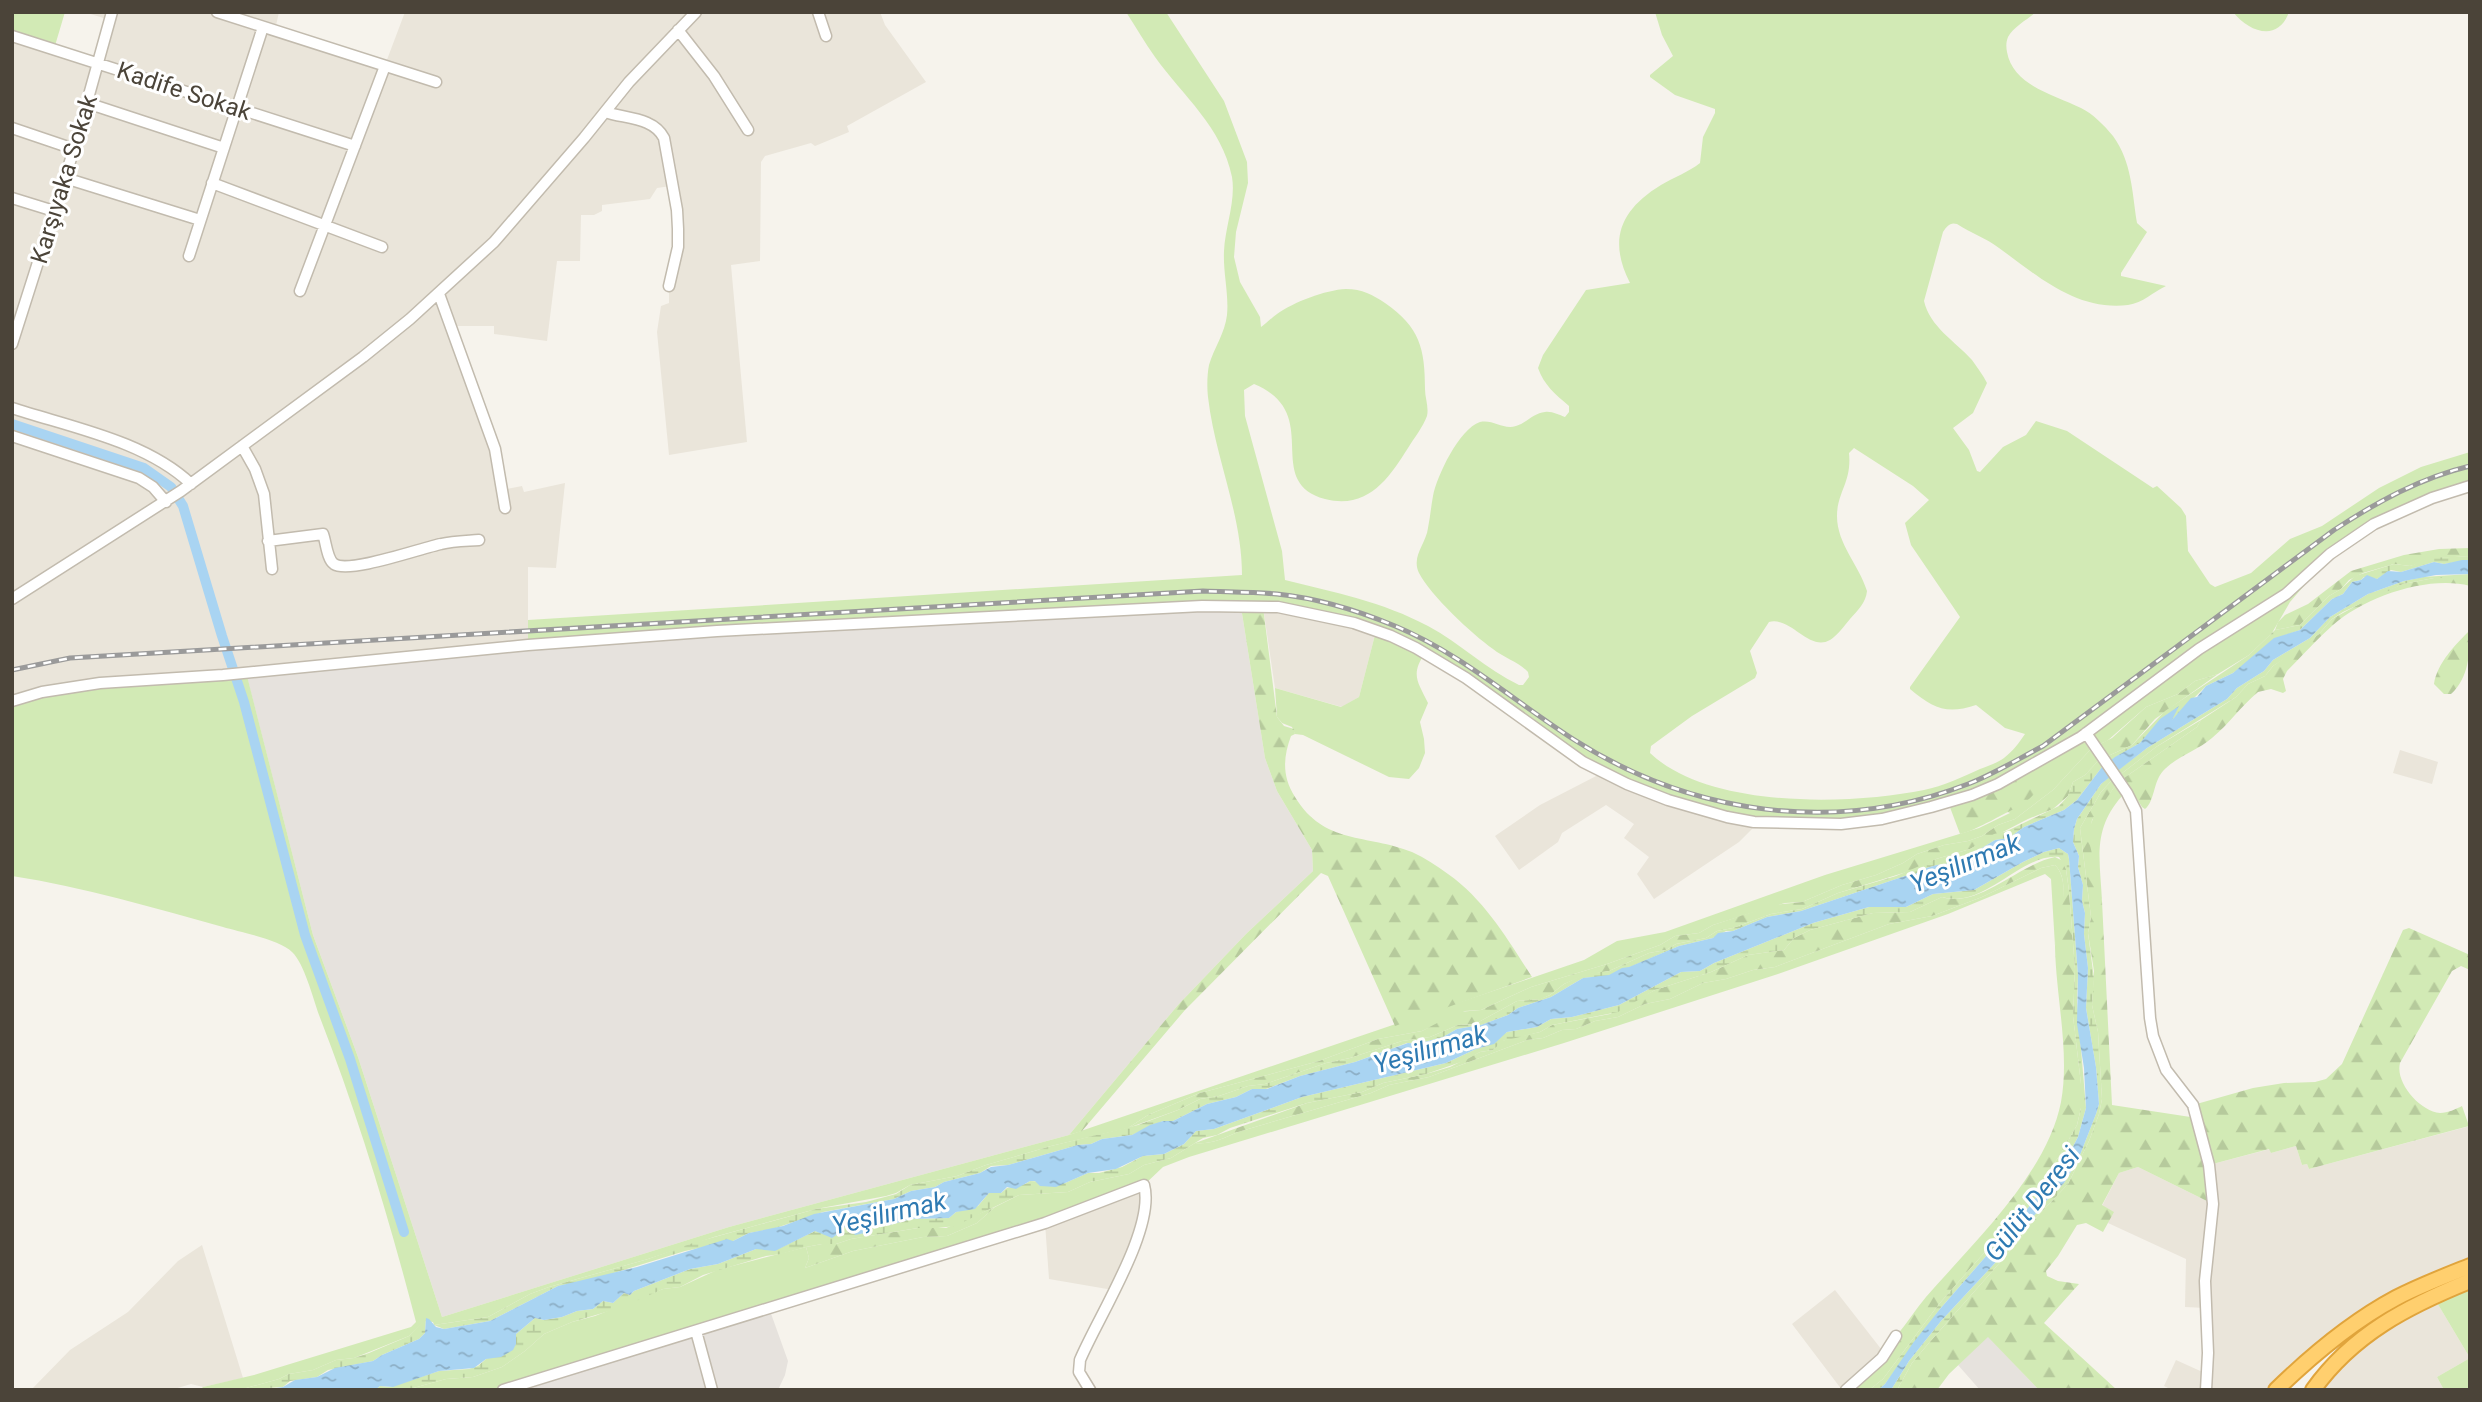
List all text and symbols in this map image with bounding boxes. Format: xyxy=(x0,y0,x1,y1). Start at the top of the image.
street label: Kadife Sokak xyxy=(113,56,255,126)
street label: Karşıyaka Sokak xyxy=(25,90,103,267)
water label: Yeşilırmak xyxy=(1905,827,2026,899)
water label: Yeşilırmak xyxy=(1370,1018,1491,1079)
water label: Gülüt Deresi xyxy=(1978,1140,2086,1267)
water label: Yeşilırmak xyxy=(829,1185,950,1241)

